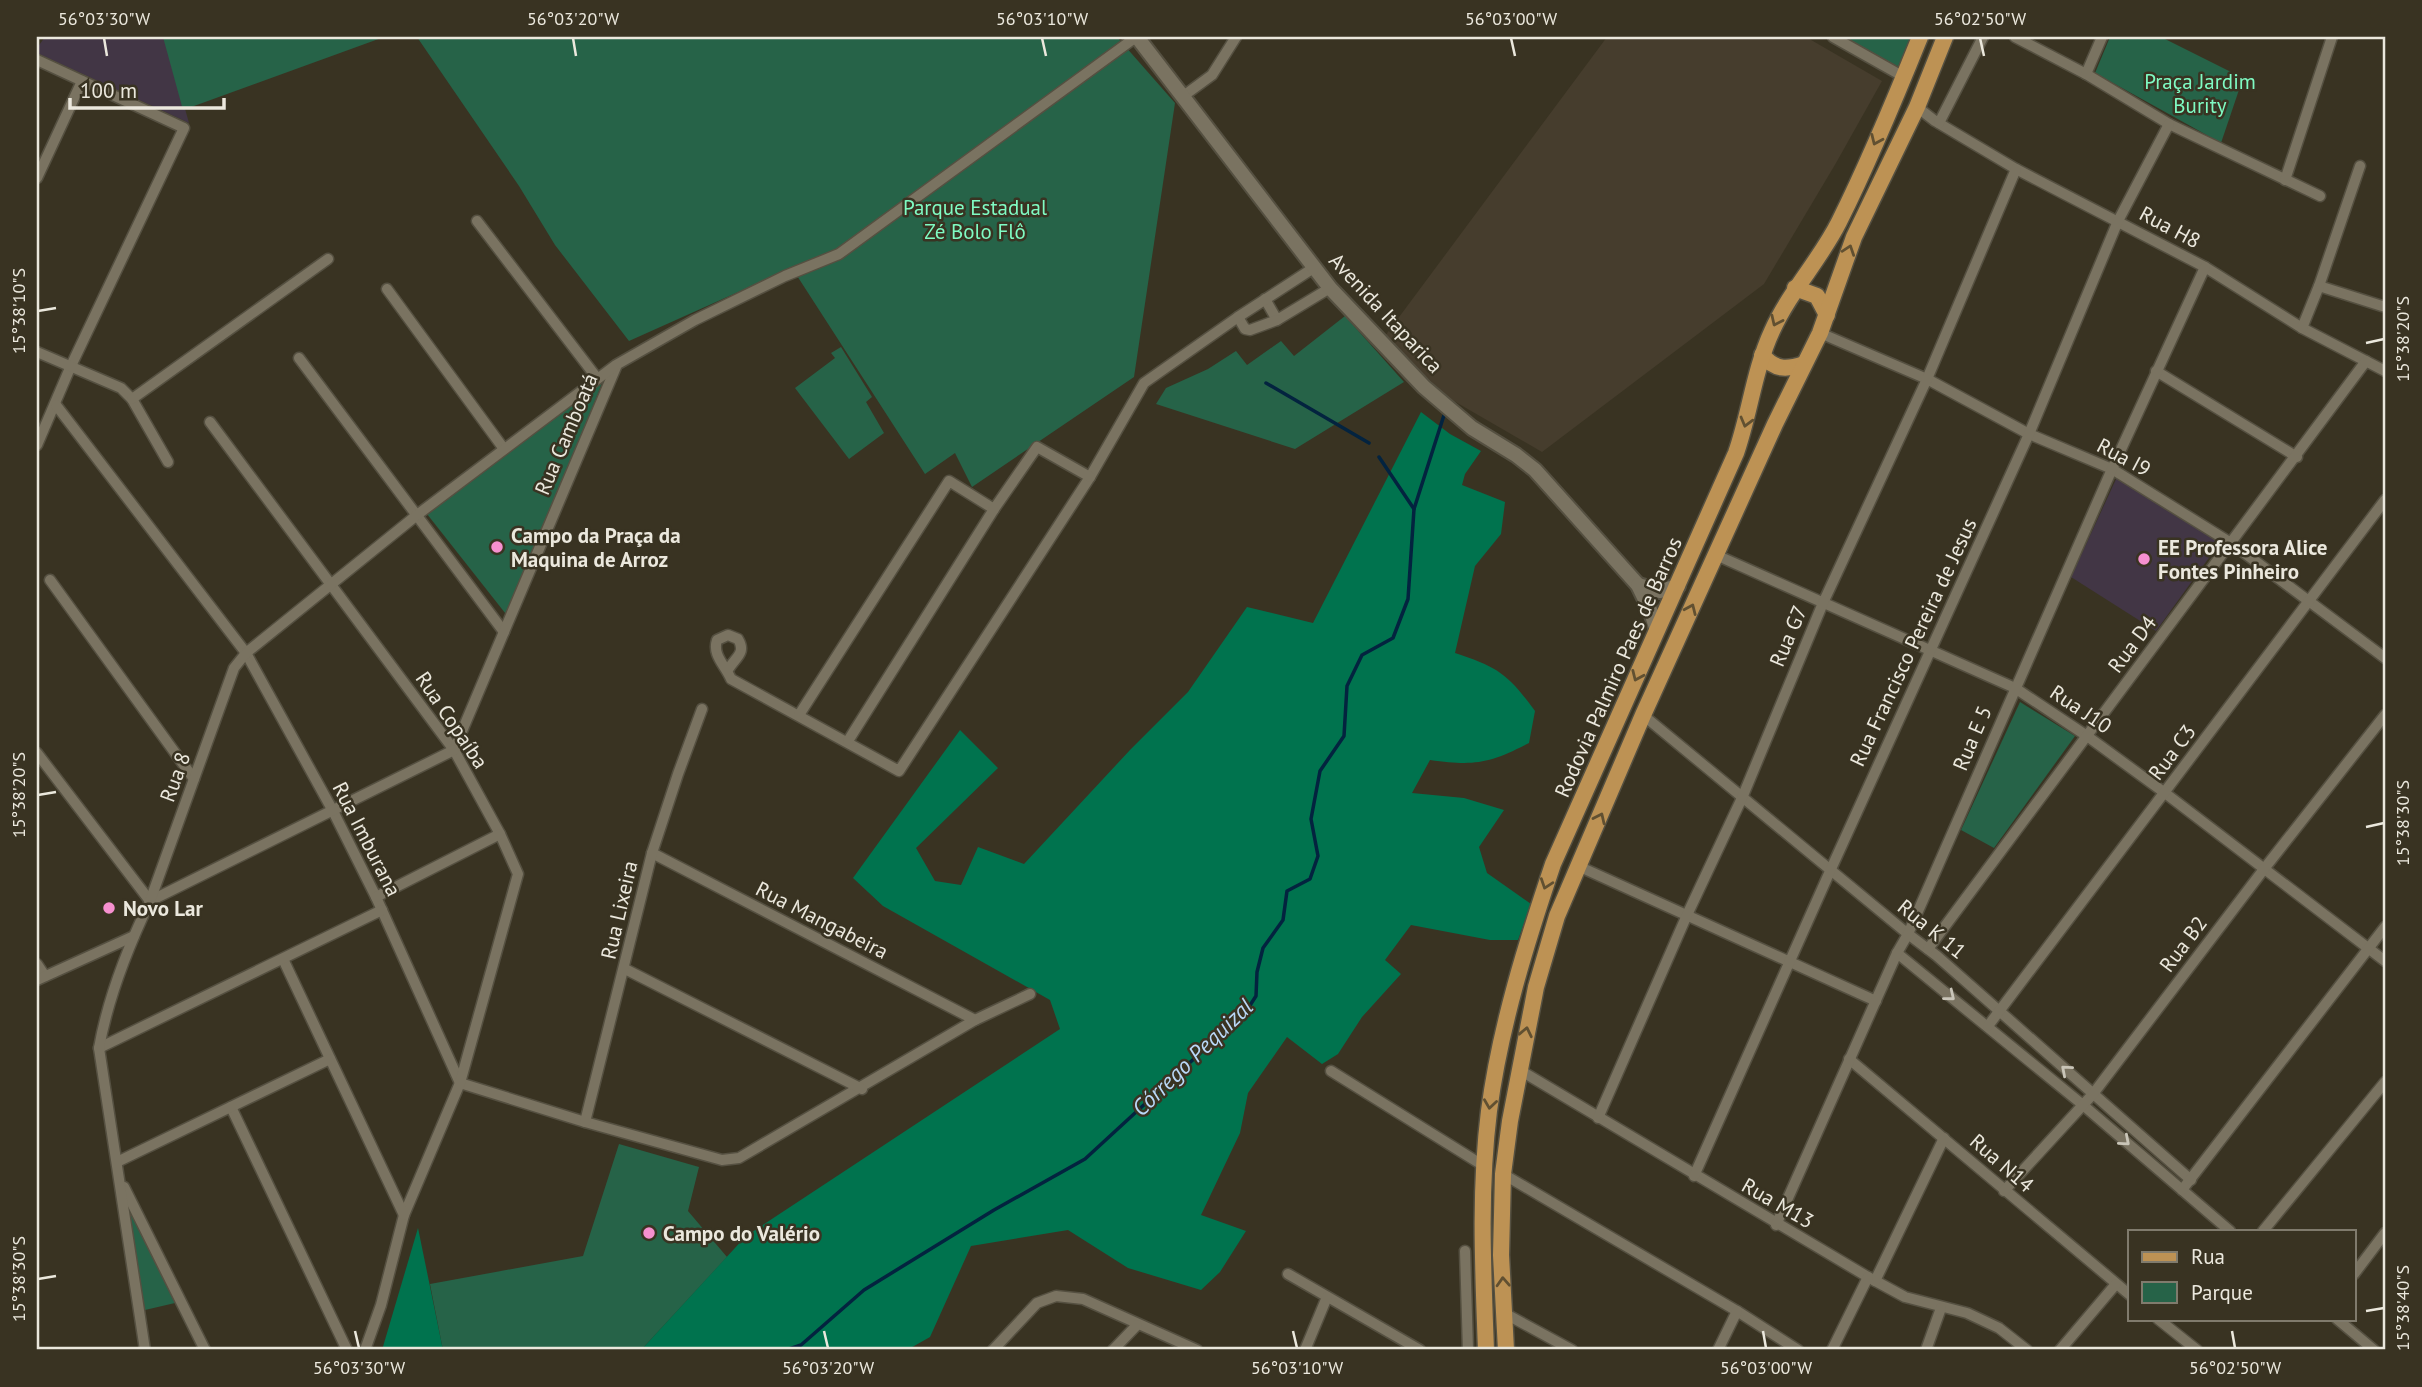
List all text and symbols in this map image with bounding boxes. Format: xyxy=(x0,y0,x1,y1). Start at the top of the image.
text: 56°03'30"W xyxy=(58,7,150,30)
text: 56°03'20"W xyxy=(527,7,619,30)
text: 56°03'10"W xyxy=(996,7,1088,30)
text: 56°03'00"W xyxy=(1465,7,1557,30)
text: 56°02'50"W xyxy=(1934,7,2026,30)
scale bar xyxy=(70,66,224,110)
park label: Praça Jardim Burity xyxy=(2144,68,2256,119)
text: 100 m xyxy=(80,77,137,104)
one-way arrow xyxy=(1870,132,1884,145)
park label: Parque Estadual Zé Bolo Flô xyxy=(903,194,1047,245)
street label: Rua H8 xyxy=(2135,200,2205,254)
one-way arrow xyxy=(1841,245,1855,257)
street label: Avenida Itaparica xyxy=(1323,247,1449,379)
text: 15°38'10"S xyxy=(7,268,30,354)
text: 15°38'20"S xyxy=(2391,296,2414,382)
one-way arrow xyxy=(1771,314,1785,326)
street label: Rua Camboatá xyxy=(528,369,604,499)
one-way arrow xyxy=(1740,416,1754,428)
street label: Rua I9 xyxy=(2092,432,2156,482)
street label: Rua Francisco Pereira de Jesus xyxy=(1844,514,1982,770)
place label: Campo da Praça da Maquina de Arroz xyxy=(511,522,681,573)
street label: Rodovia Palmiro Paes de Barros xyxy=(1548,533,1688,801)
place label: EE Professora Alice Fontes Pinheiro xyxy=(2158,534,2328,585)
marker: Campo da Praça da Maquina de Arroz xyxy=(489,539,505,555)
marker: EE Professora Alice Fontes Pinheiro xyxy=(2136,551,2152,567)
street label: Rua G7 xyxy=(1763,601,1813,671)
one-way arrow xyxy=(1683,604,1697,616)
street label: Rua D4 xyxy=(2102,610,2162,678)
street label: Rua Copaíba xyxy=(410,666,494,774)
one-way arrow xyxy=(1631,669,1645,681)
street label: Rua J10 xyxy=(2045,679,2117,739)
street label: Rua E 5 xyxy=(1946,701,1998,775)
street label: Rua C3 xyxy=(2142,719,2202,785)
street label: Rua 8 xyxy=(154,748,196,806)
text: 15°38'20"S xyxy=(7,752,30,838)
street label: Rua Imburana xyxy=(327,777,407,901)
text: 15°38'30"S xyxy=(2391,780,2414,866)
one-way arrow xyxy=(1592,813,1606,825)
street label: Rua Lixeira xyxy=(595,858,643,962)
street label: Rua Mangabeira xyxy=(751,875,893,965)
one-way arrow xyxy=(1540,878,1554,890)
street label: Rua K 11 xyxy=(1892,893,1972,965)
place label: Novo Lar xyxy=(123,895,203,922)
marker: Novo Lar xyxy=(101,900,117,916)
street label: Rua B2 xyxy=(2153,911,2213,977)
one-way arrow xyxy=(1942,988,1955,1000)
water label: Córrego Pequizal xyxy=(1125,992,1259,1122)
one-way arrow xyxy=(1518,1026,1533,1038)
one-way arrow xyxy=(2061,1066,2074,1078)
one-way arrow xyxy=(1483,1098,1498,1110)
street label: Rua N14 xyxy=(1964,1128,2040,1198)
one-way arrow xyxy=(2117,1133,2130,1145)
street label: Rua M13 xyxy=(1737,1172,1819,1234)
place label: Campo do Valério xyxy=(663,1220,820,1247)
marker: Campo do Valério xyxy=(641,1225,657,1241)
legend xyxy=(2128,1230,2356,1320)
text: 15°38'30"S xyxy=(7,1236,30,1322)
text: Rua xyxy=(2191,1243,2225,1270)
text: 15°38'40"S xyxy=(2391,1265,2414,1351)
one-way arrow xyxy=(1495,1276,1510,1287)
text: Parque xyxy=(2191,1279,2253,1306)
text: 56°03'30"W xyxy=(313,1356,405,1379)
text: 56°03'20"W xyxy=(782,1356,874,1379)
text: 56°03'10"W xyxy=(1251,1356,1343,1379)
text: 56°03'00"W xyxy=(1720,1356,1812,1379)
text: 56°02'50"W xyxy=(2189,1356,2281,1379)

